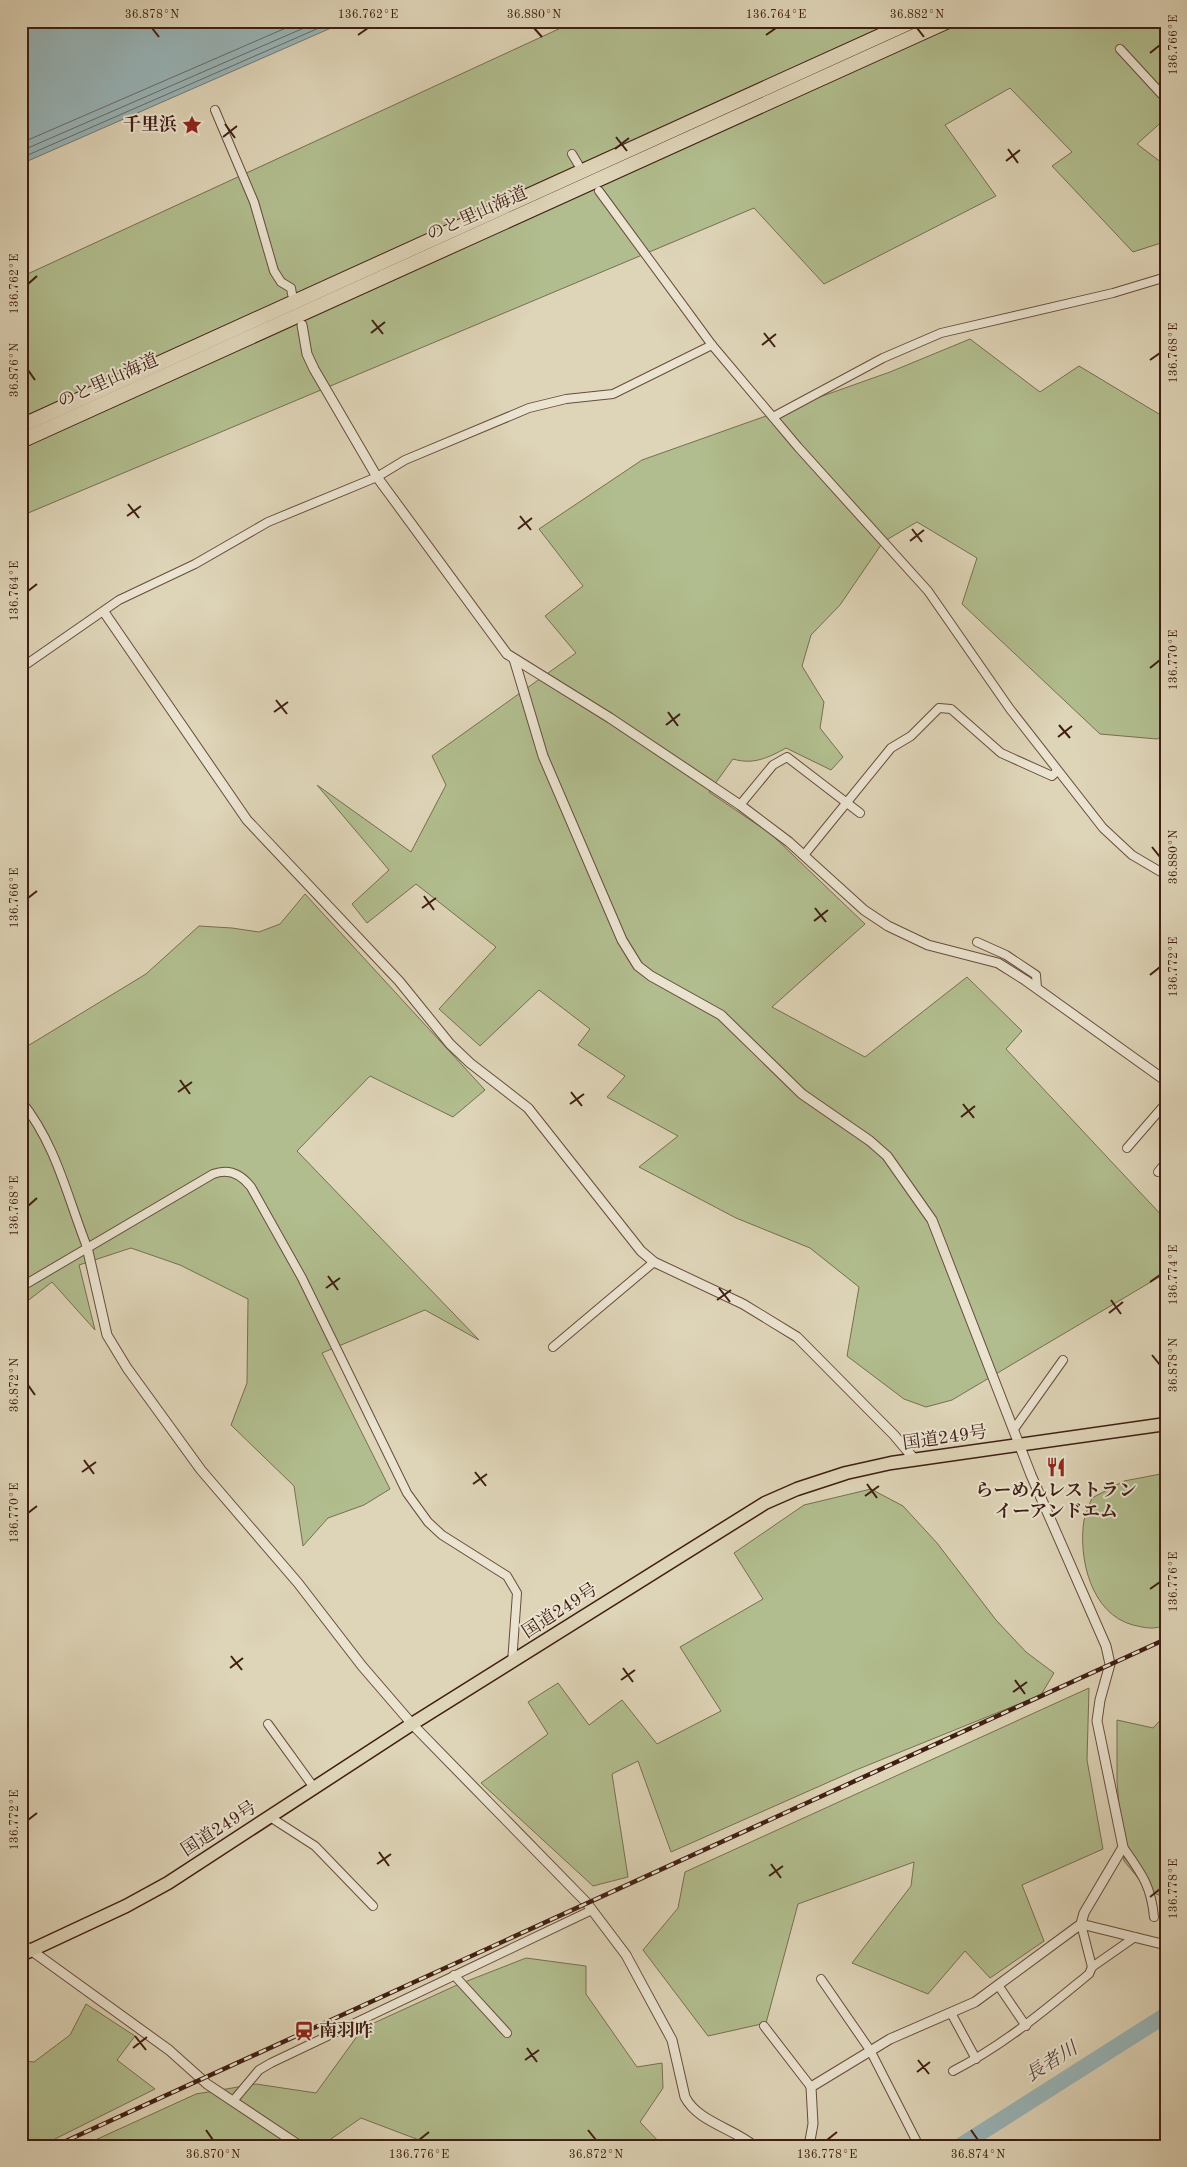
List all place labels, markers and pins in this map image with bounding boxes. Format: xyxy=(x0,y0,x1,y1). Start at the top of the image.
place label: 千里浜 xyxy=(123,114,177,134)
place icon: 千里浜 xyxy=(181,114,203,136)
restaurant icon: らーめんレストラン イーアンドエム xyxy=(1045,1456,1067,1478)
place label: らーめんレストラン イーアンドエム xyxy=(975,1481,1137,1521)
station icon: 南羽咋 xyxy=(293,2020,315,2042)
place label: 南羽咋 xyxy=(319,2020,373,2040)

